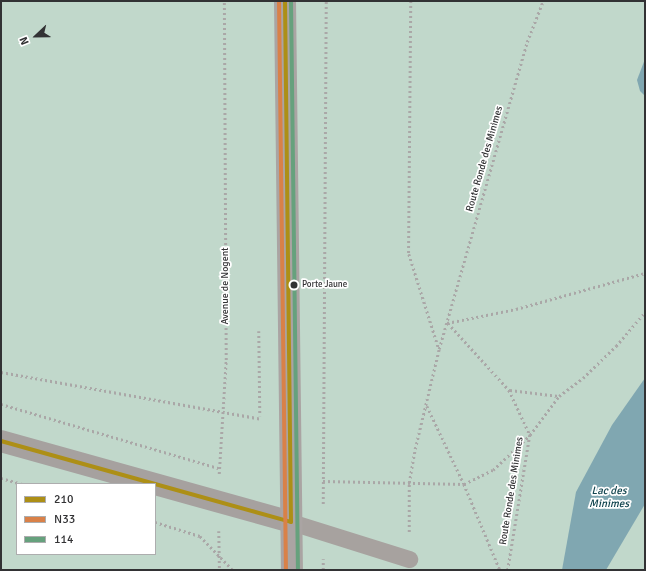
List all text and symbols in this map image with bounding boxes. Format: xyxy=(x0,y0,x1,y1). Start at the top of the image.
north arrow xyxy=(16,16,56,56)
text: N xyxy=(17,35,32,47)
street label: Route Ronde des Minimes xyxy=(464,105,506,213)
street label: Avenue de Nogent xyxy=(220,247,232,325)
marker: Porte Jaune xyxy=(289,280,299,290)
place label: Porte Jaune xyxy=(302,280,347,290)
street label: Route Ronde des Minimes xyxy=(498,436,526,546)
legend xyxy=(16,483,156,555)
water label: Lac des Minimes xyxy=(589,485,629,511)
text: 210 xyxy=(54,492,73,507)
text: N33 xyxy=(54,512,75,527)
text: 114 xyxy=(54,532,73,547)

